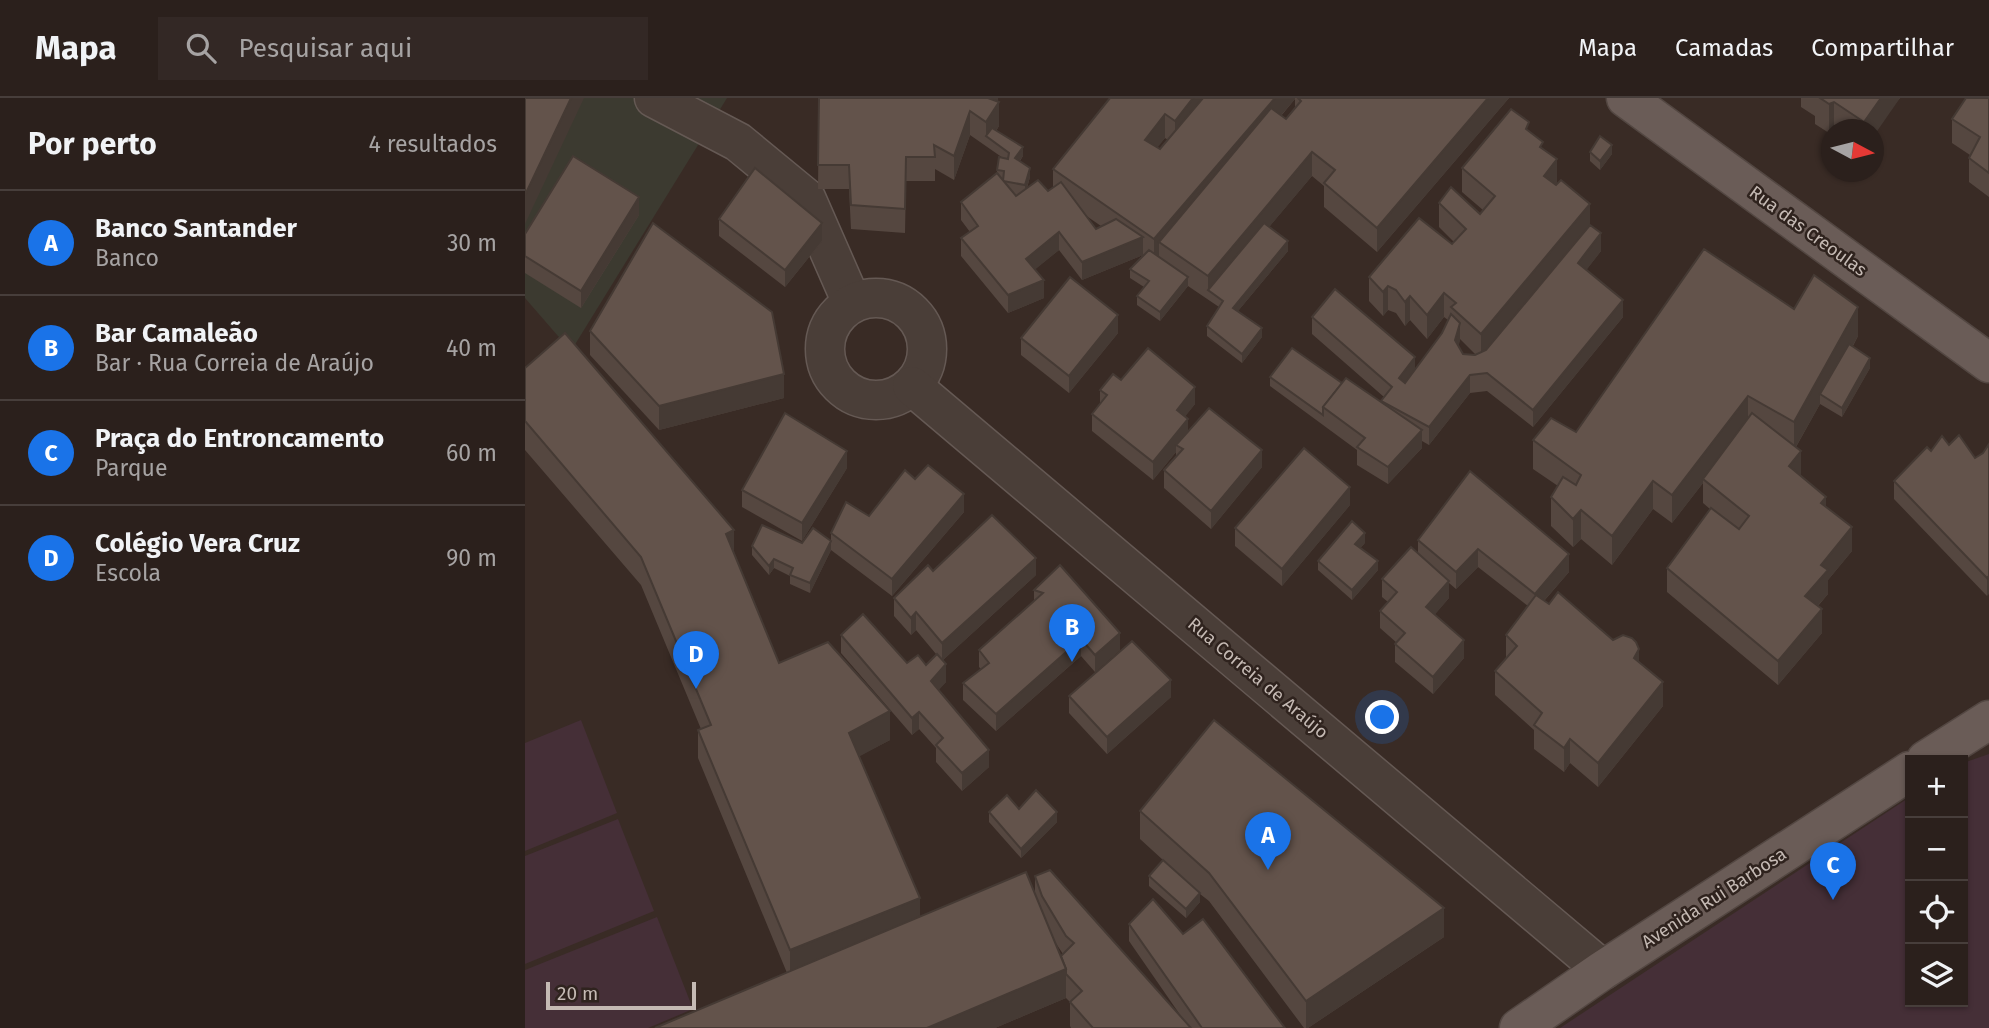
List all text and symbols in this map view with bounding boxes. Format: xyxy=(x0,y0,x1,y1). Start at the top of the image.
search box xyxy=(158,17,648,80)
text: Mapa xyxy=(35,28,116,68)
icon: search xyxy=(182,29,220,67)
text: Pesquisar aqui xyxy=(238,33,412,64)
text: Mapa xyxy=(1578,34,1637,62)
text: Camadas xyxy=(1675,34,1773,62)
text: Compartilhar xyxy=(1811,34,1954,62)
north arrow xyxy=(1821,119,1884,182)
text: Por perto xyxy=(28,126,157,162)
text: 4 resultados xyxy=(368,130,497,158)
street label: Rua das Creoulas xyxy=(1745,181,1871,281)
text: Banco Santander xyxy=(95,213,297,244)
text: A xyxy=(44,229,58,257)
text: 30 m xyxy=(447,229,497,257)
text: Banco xyxy=(95,244,159,272)
text: Bar Camaleão xyxy=(95,318,258,349)
text: B xyxy=(44,334,58,362)
text: 40 m xyxy=(446,334,497,362)
text: Bar · Rua Correia de Araújo xyxy=(95,349,374,377)
text: Praça do Entroncamento xyxy=(95,423,384,454)
text: C xyxy=(44,439,58,467)
text: 60 m xyxy=(446,439,497,467)
text: Parque xyxy=(95,454,167,482)
text: Colégio Vera Cruz xyxy=(95,528,300,559)
text: D xyxy=(44,544,58,572)
text: 90 m xyxy=(446,544,497,572)
text: Escola xyxy=(95,559,161,587)
pin: B xyxy=(1049,604,1095,662)
street label: Rua Correia de Araújo xyxy=(1183,613,1333,743)
pin: D xyxy=(673,631,719,689)
your location xyxy=(1365,700,1399,734)
map controls xyxy=(1905,755,1968,1007)
button: + xyxy=(1905,755,1968,818)
pin: A xyxy=(1245,812,1291,870)
button: − xyxy=(1905,818,1968,881)
pin: C xyxy=(1810,842,1856,900)
street label: Avenida Rui Barbosa xyxy=(1638,843,1790,953)
button: locate xyxy=(1905,881,1968,944)
button: layers xyxy=(1905,944,1968,1007)
scale bar xyxy=(546,979,697,1011)
text: 20 m xyxy=(557,982,598,1005)

